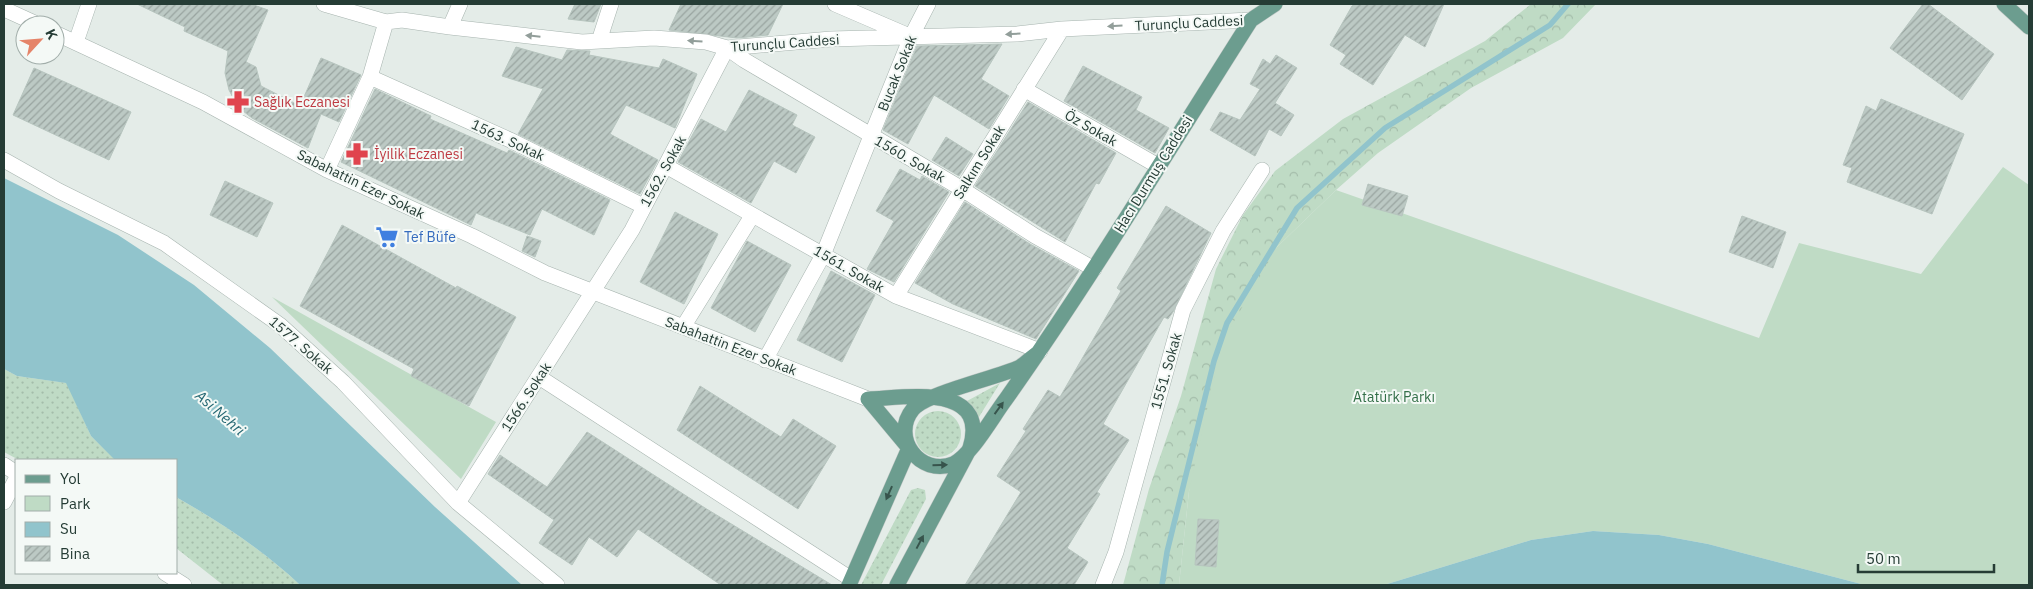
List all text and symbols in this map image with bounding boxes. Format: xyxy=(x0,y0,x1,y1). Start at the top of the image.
street label: Turunçlu Caddesi xyxy=(1134,11,1244,35)
north arrow xyxy=(15,15,65,65)
one-way arrow xyxy=(1107,23,1123,31)
text: K xyxy=(41,26,62,43)
street label: Turunçlu Caddesi xyxy=(730,30,840,56)
one-way arrow xyxy=(1005,30,1021,38)
one-way arrow xyxy=(524,32,540,40)
street label: Bucak Sokak xyxy=(874,32,921,114)
one-way arrow xyxy=(686,37,702,45)
pharmacy icon: Sağlık Eczanesi xyxy=(225,89,251,115)
place label: Sağlık Eczanesi xyxy=(254,93,350,111)
street label: Öz Sokak xyxy=(1061,106,1121,151)
street label: Hacı Durmuş Caddesi xyxy=(1110,112,1196,236)
street label: 1563. Sokak xyxy=(468,115,548,165)
street label: Salkım Sokak xyxy=(949,121,1009,202)
street label: 1560. Sokak xyxy=(871,131,949,187)
street label: 1562. Sokak xyxy=(636,132,690,210)
pharmacy icon: İyilik Eczanesi xyxy=(344,141,370,167)
street label: Sabahattin Ezer Sokak xyxy=(294,145,428,223)
place label: İyilik Eczanesi xyxy=(374,145,463,163)
supermarket icon: Tef Büfe xyxy=(374,224,400,250)
place label: Tef Büfe xyxy=(404,228,456,246)
street label: 1561. Sokak xyxy=(810,241,888,297)
street label: 1577. Sokak xyxy=(265,312,337,378)
street label: Sabahattin Ezer Sokak xyxy=(662,313,800,380)
street label: 1551. Sokak xyxy=(1146,330,1186,411)
street label: 1566. Sokak xyxy=(497,359,555,435)
water label: Asi Nehri xyxy=(191,385,249,439)
park label: Atatürk Parkı xyxy=(1353,388,1435,406)
one-way arrow xyxy=(994,401,1004,415)
legend xyxy=(15,459,178,574)
one-way arrow xyxy=(932,461,948,469)
text: Yol xyxy=(60,469,81,488)
one-way arrow xyxy=(885,486,893,500)
text: Park xyxy=(60,494,90,513)
text: Su xyxy=(60,519,77,538)
one-way arrow xyxy=(916,535,924,550)
scale bar xyxy=(1858,542,1994,574)
text: Bina xyxy=(60,544,90,563)
text: 50 m xyxy=(1866,549,1901,568)

